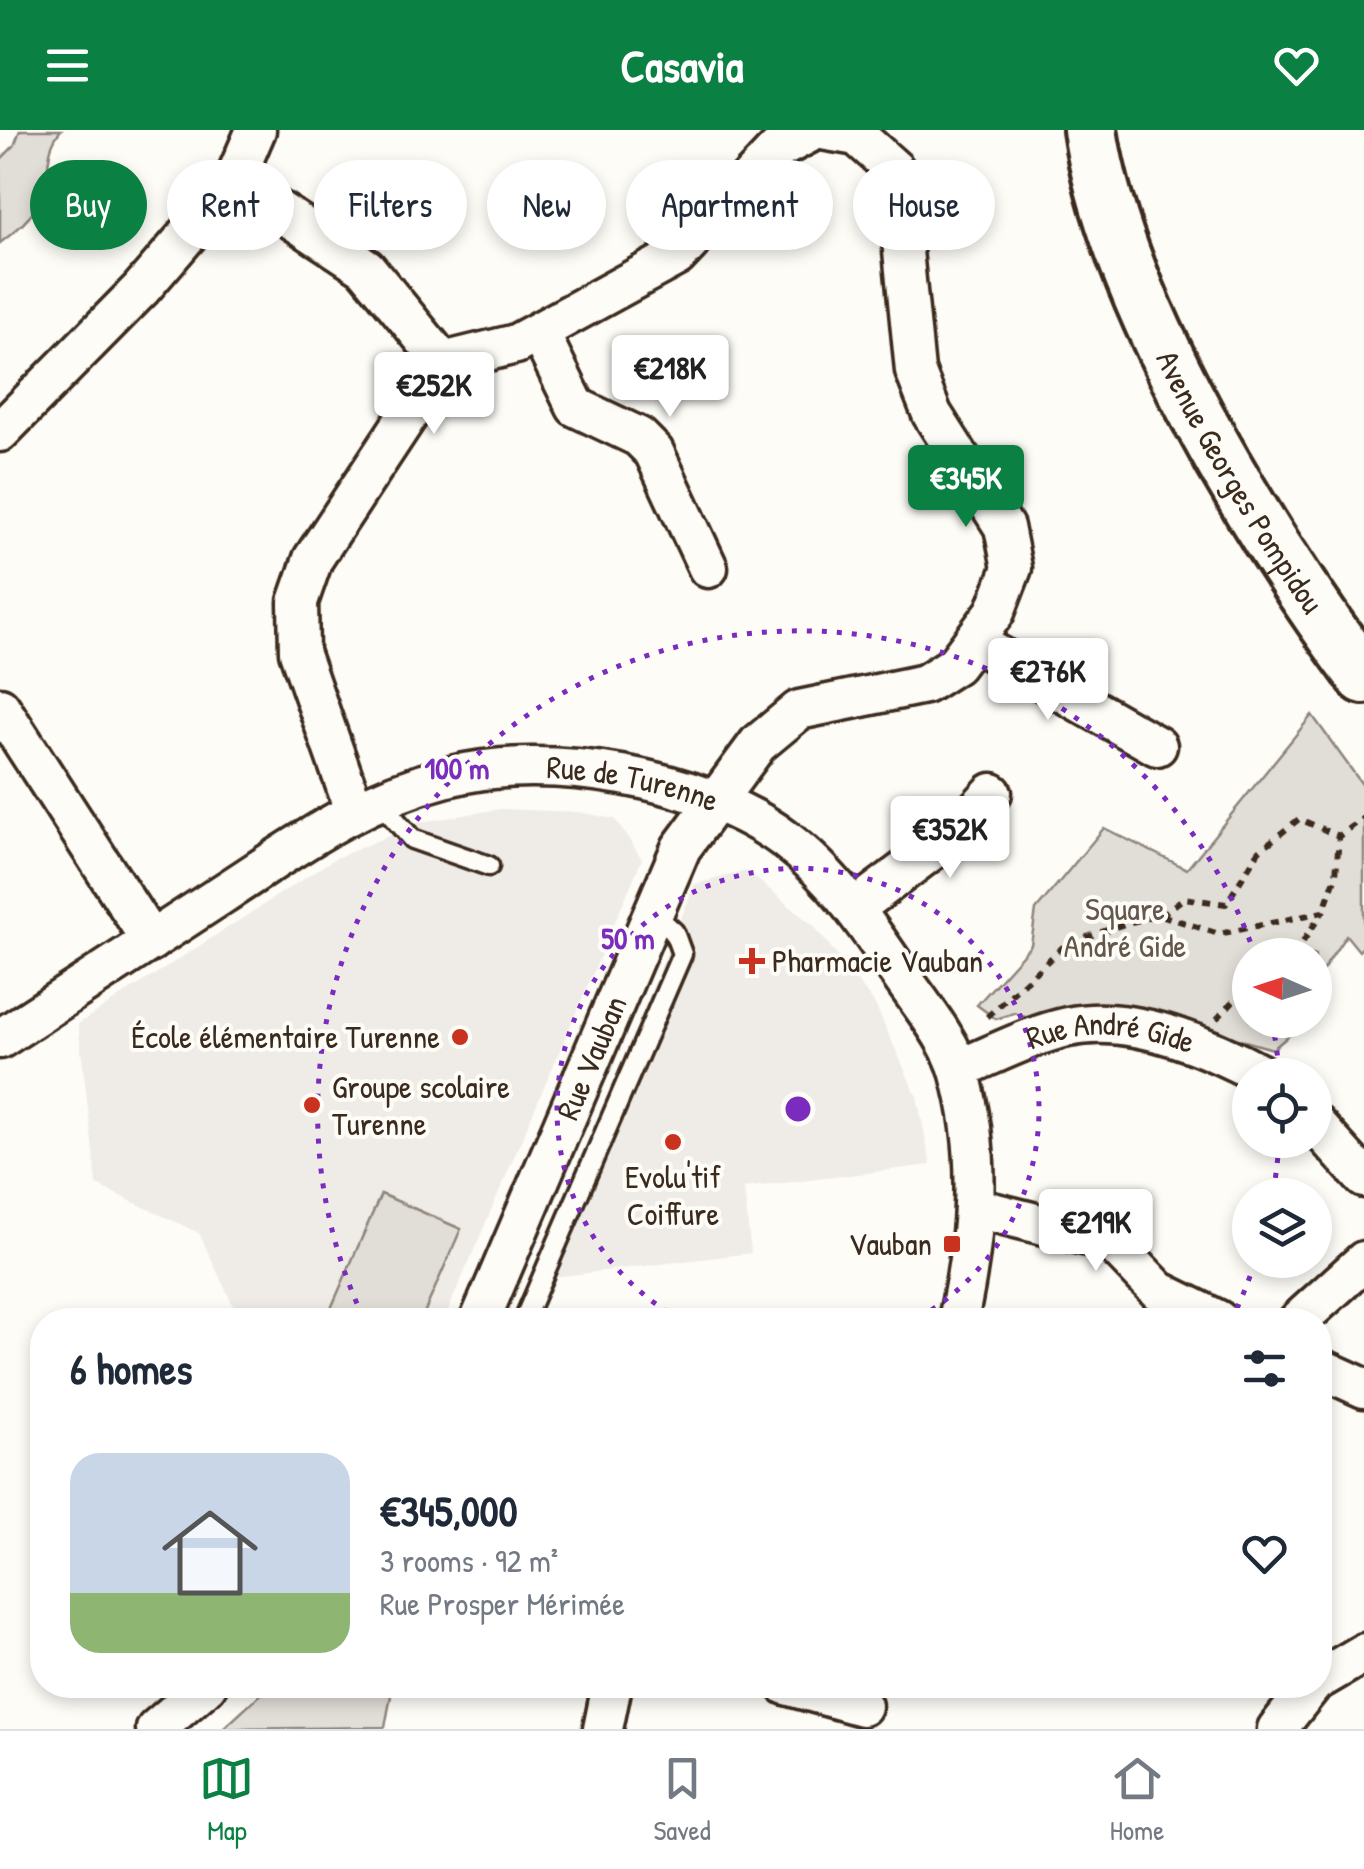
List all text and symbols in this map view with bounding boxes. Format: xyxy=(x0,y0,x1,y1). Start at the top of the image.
text: Casavia xyxy=(621,35,744,96)
icon: menu xyxy=(40,38,95,93)
icon: heart xyxy=(1269,38,1324,93)
chip: Buy xyxy=(30,160,147,250)
chip: Rent xyxy=(167,160,294,250)
chip: Filters xyxy=(314,160,467,250)
chip: New xyxy=(487,160,606,250)
chip: Apartment xyxy=(626,160,833,250)
chip: House xyxy=(853,160,995,250)
pin: €218K xyxy=(600,335,740,420)
street label: Avenue Georges Pompidou xyxy=(1146,343,1334,622)
text: €218K xyxy=(634,346,706,389)
pin: €252K xyxy=(364,352,504,437)
text: €252K xyxy=(396,363,472,406)
pin: €345K xyxy=(896,445,1036,530)
text: €345K xyxy=(930,456,1002,499)
pin: €276K xyxy=(978,638,1118,723)
text: €276K xyxy=(1010,649,1086,692)
street label: Rue de Turenne xyxy=(546,745,725,821)
text: 100 m xyxy=(424,748,490,788)
pin: €352K xyxy=(880,796,1020,881)
text: €352K xyxy=(913,807,987,850)
park label: Square André Gide xyxy=(1064,887,1187,967)
text: 50 m xyxy=(601,918,655,958)
north arrow xyxy=(1232,938,1332,1038)
map controls xyxy=(1232,938,1332,1278)
place label: Pharmacie Vauban xyxy=(772,939,983,982)
marker: Pharmacie Vauban xyxy=(741,950,763,972)
street label: Rue Vauban xyxy=(546,989,637,1126)
street label: Rue André Gide xyxy=(1020,1002,1201,1063)
place label: École élémentaire Turenne xyxy=(131,1015,440,1058)
marker: École élémentaire Turenne xyxy=(449,1026,471,1048)
button: locate xyxy=(1232,1058,1332,1158)
place label: Groupe scolaire Turenne xyxy=(332,1065,510,1145)
centre of rings xyxy=(780,1091,816,1127)
marker: Groupe scolaire Turenne xyxy=(301,1094,323,1116)
marker: Evolu'tif Coiffure xyxy=(662,1131,684,1153)
place label: Evolu'tif Coiffure xyxy=(625,1155,722,1235)
button: layers xyxy=(1232,1178,1332,1278)
pin: €219K xyxy=(1026,1189,1166,1274)
text: €219K xyxy=(1061,1200,1131,1243)
place label: Vauban xyxy=(848,1222,932,1265)
marker: Vauban xyxy=(941,1233,963,1255)
text: 6 homes xyxy=(70,1340,192,1397)
icon: filters xyxy=(1237,1341,1292,1396)
text: €345,000 xyxy=(380,1482,517,1539)
icon: home xyxy=(150,1493,270,1613)
icon: heart xyxy=(1237,1526,1292,1581)
text: 3 rooms · 92 m² xyxy=(380,1539,558,1582)
text: Rue Prosper Mérimée xyxy=(380,1582,625,1625)
tab: Map xyxy=(199,1751,254,1849)
tab: Saved xyxy=(653,1751,711,1849)
tab: Home xyxy=(1110,1751,1165,1849)

